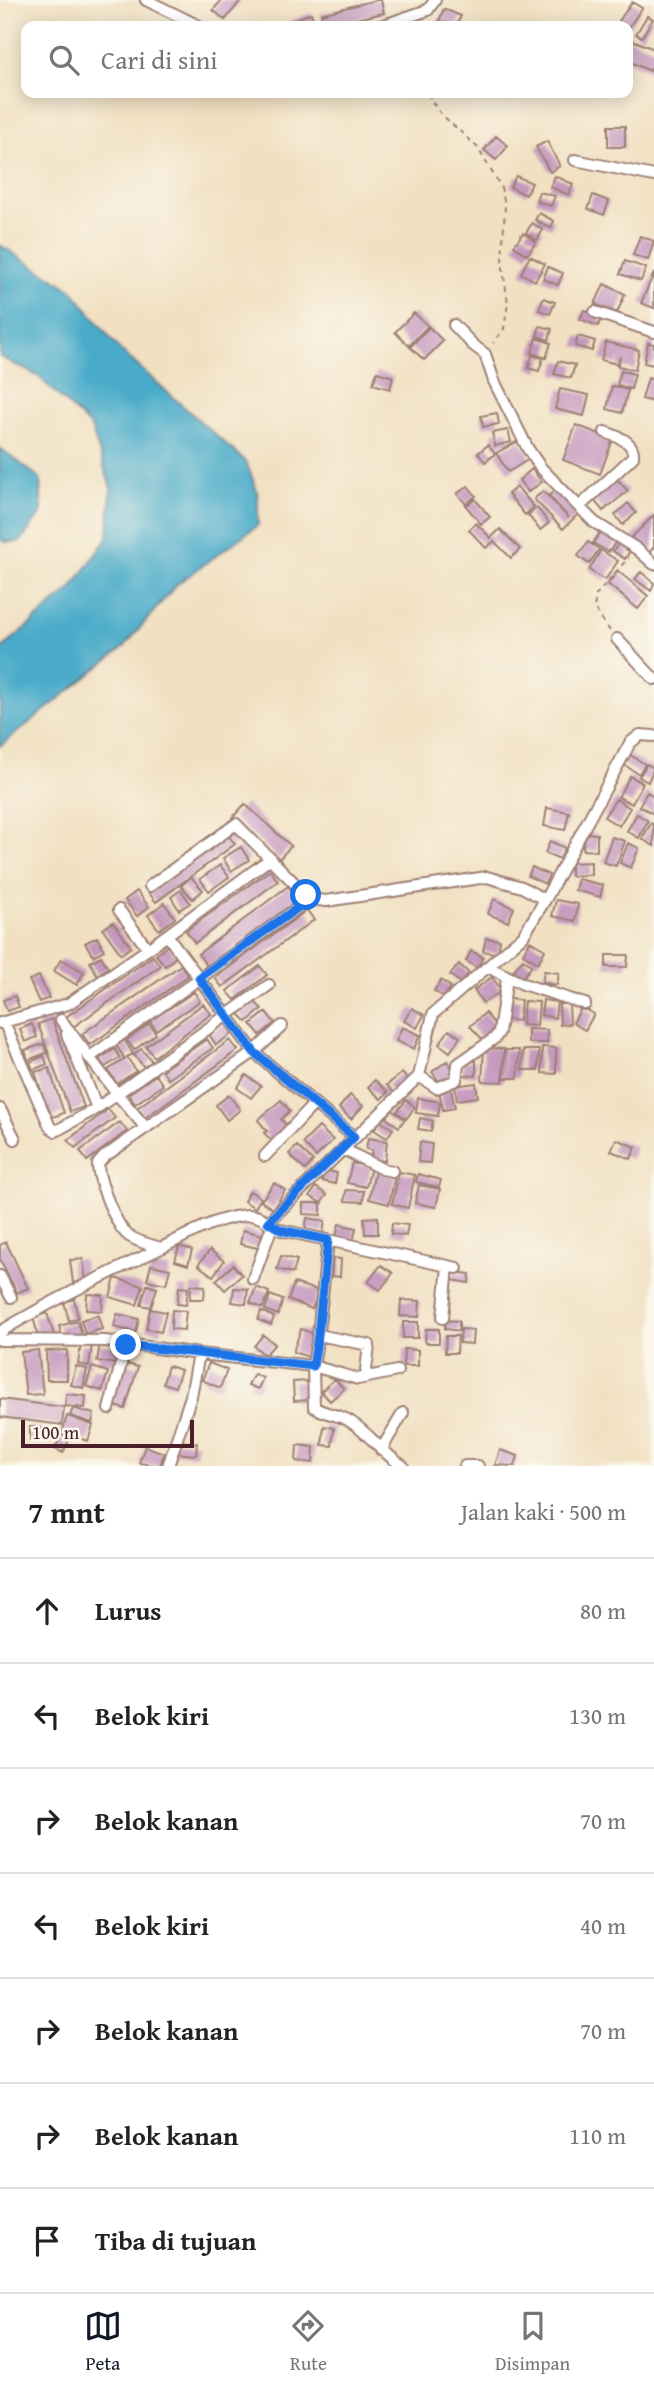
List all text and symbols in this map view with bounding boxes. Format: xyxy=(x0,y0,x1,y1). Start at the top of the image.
search box xyxy=(21,21,633,98)
text: Cari di sini xyxy=(101,40,218,79)
icon: search xyxy=(45,41,83,79)
route start xyxy=(290,879,321,910)
route end xyxy=(110,1329,141,1360)
scale bar xyxy=(21,1417,194,1449)
text: 100 m xyxy=(32,1418,79,1446)
text: 7 mnt xyxy=(28,1490,105,1534)
text: Jalan kaki · 500 m xyxy=(461,1495,626,1528)
text: Lurus xyxy=(95,1591,161,1630)
icon: ahead xyxy=(28,1592,66,1630)
text: 80 m xyxy=(580,1594,626,1627)
text: Belok kiri xyxy=(95,1696,209,1735)
icon: left xyxy=(28,1697,66,1735)
text: 130 m xyxy=(569,1699,626,1732)
text: Belok kanan xyxy=(95,1801,238,1840)
icon: right xyxy=(28,1802,66,1840)
text: 70 m xyxy=(580,1804,626,1837)
text: Belok kiri xyxy=(95,1906,209,1945)
icon: left xyxy=(28,1907,66,1945)
text: 40 m xyxy=(580,1909,626,1942)
text: Belok kanan xyxy=(95,2011,238,2050)
icon: right xyxy=(28,2012,66,2050)
text: 70 m xyxy=(580,2014,626,2047)
text: Belok kanan xyxy=(95,2116,238,2155)
icon: right xyxy=(28,2117,66,2155)
text: 110 m xyxy=(569,2119,626,2152)
text: Tiba di tujuan xyxy=(95,2221,256,2260)
icon: arrive xyxy=(28,2222,66,2260)
tab: Peta xyxy=(84,2307,122,2377)
tab: Rute xyxy=(289,2307,327,2377)
tab: Disimpan xyxy=(495,2307,570,2377)

